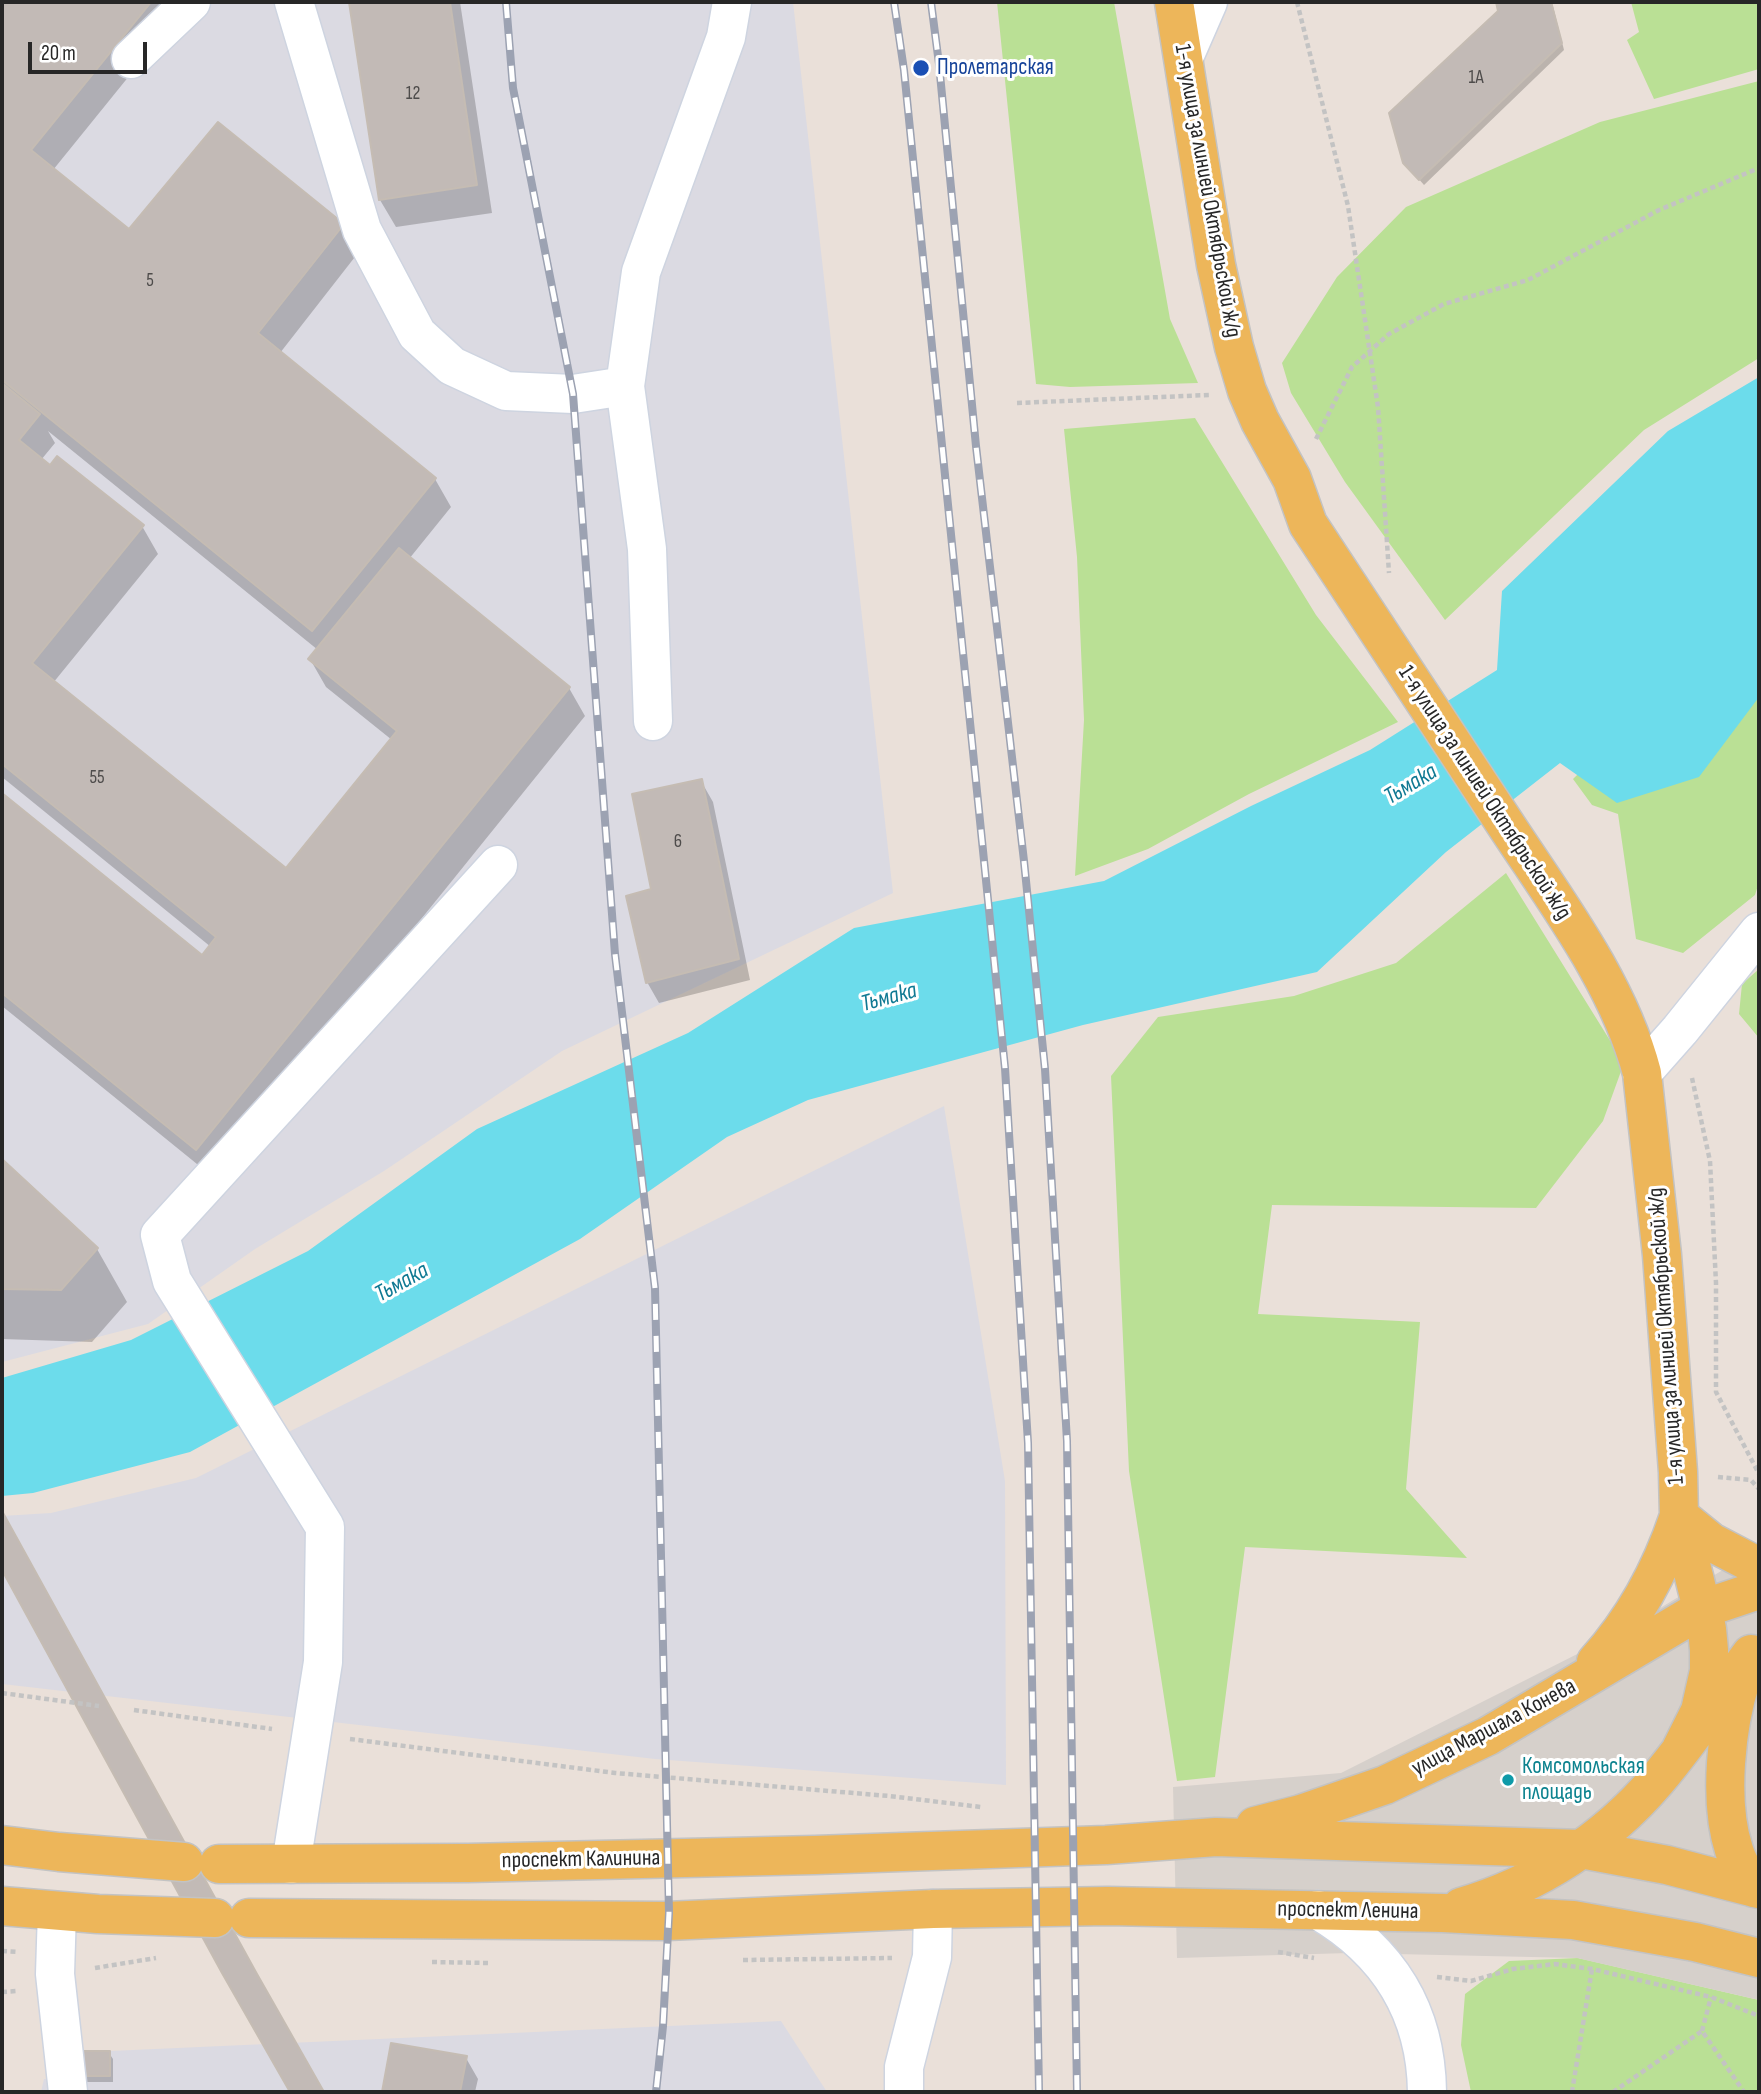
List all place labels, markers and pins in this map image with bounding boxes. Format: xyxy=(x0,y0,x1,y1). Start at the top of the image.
place label: Пролетарская xyxy=(937,54,1054,82)
marker: Пролетарская xyxy=(911,58,931,78)
place label: Комсомольская площадь xyxy=(1522,1753,1645,1807)
marker: Комсомольская площадь xyxy=(1500,1772,1516,1788)

